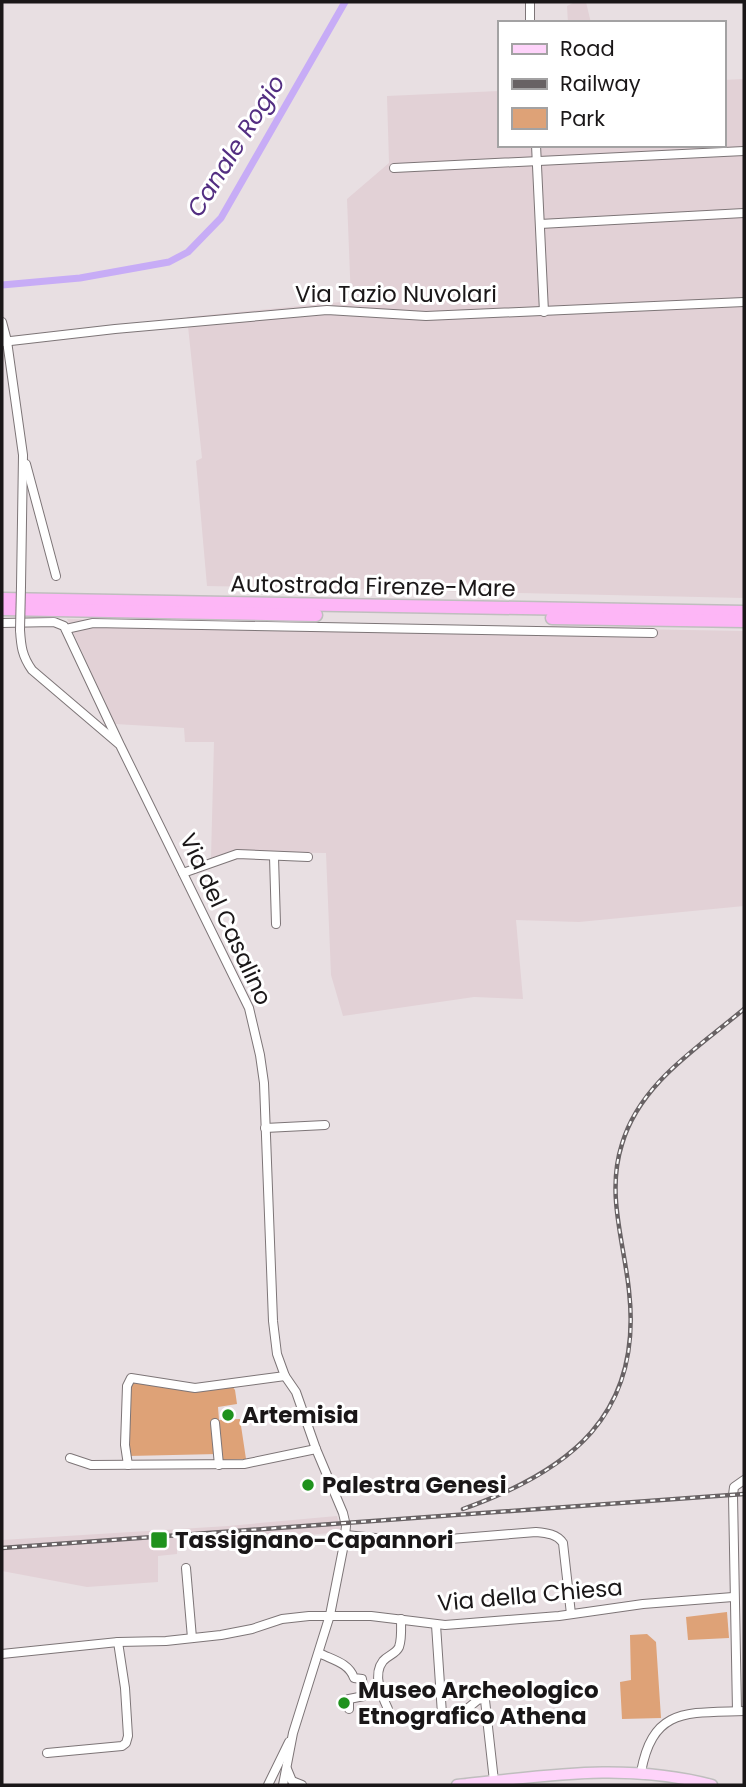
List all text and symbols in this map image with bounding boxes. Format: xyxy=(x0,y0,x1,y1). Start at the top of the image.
legend xyxy=(498,21,725,147)
text: Road xyxy=(560,34,615,63)
water label: Canale Rogio xyxy=(179,68,292,223)
text: Railway xyxy=(560,69,641,98)
text: Park xyxy=(560,104,605,133)
street label: Via Tazio Nuvolari xyxy=(295,278,497,310)
street label: Autostrada Firenze-Mare xyxy=(230,568,516,604)
street label: Via del Casalino xyxy=(172,828,280,1010)
place label: Artemisia xyxy=(242,1399,359,1431)
marker: Artemisia xyxy=(220,1407,236,1423)
place label: Palestra Genesi xyxy=(322,1469,506,1501)
marker: Palestra Genesi xyxy=(300,1477,316,1493)
place label: Tassignano-Capannori xyxy=(175,1524,454,1556)
marker: Tassignano-Capannori xyxy=(149,1530,169,1550)
street label: Via della Chiesa xyxy=(436,1571,624,1619)
place label: Museo Archeologico Etnografico Athena xyxy=(358,1674,599,1732)
marker: Museo Archeologico Etnografico Athena xyxy=(336,1695,352,1711)

